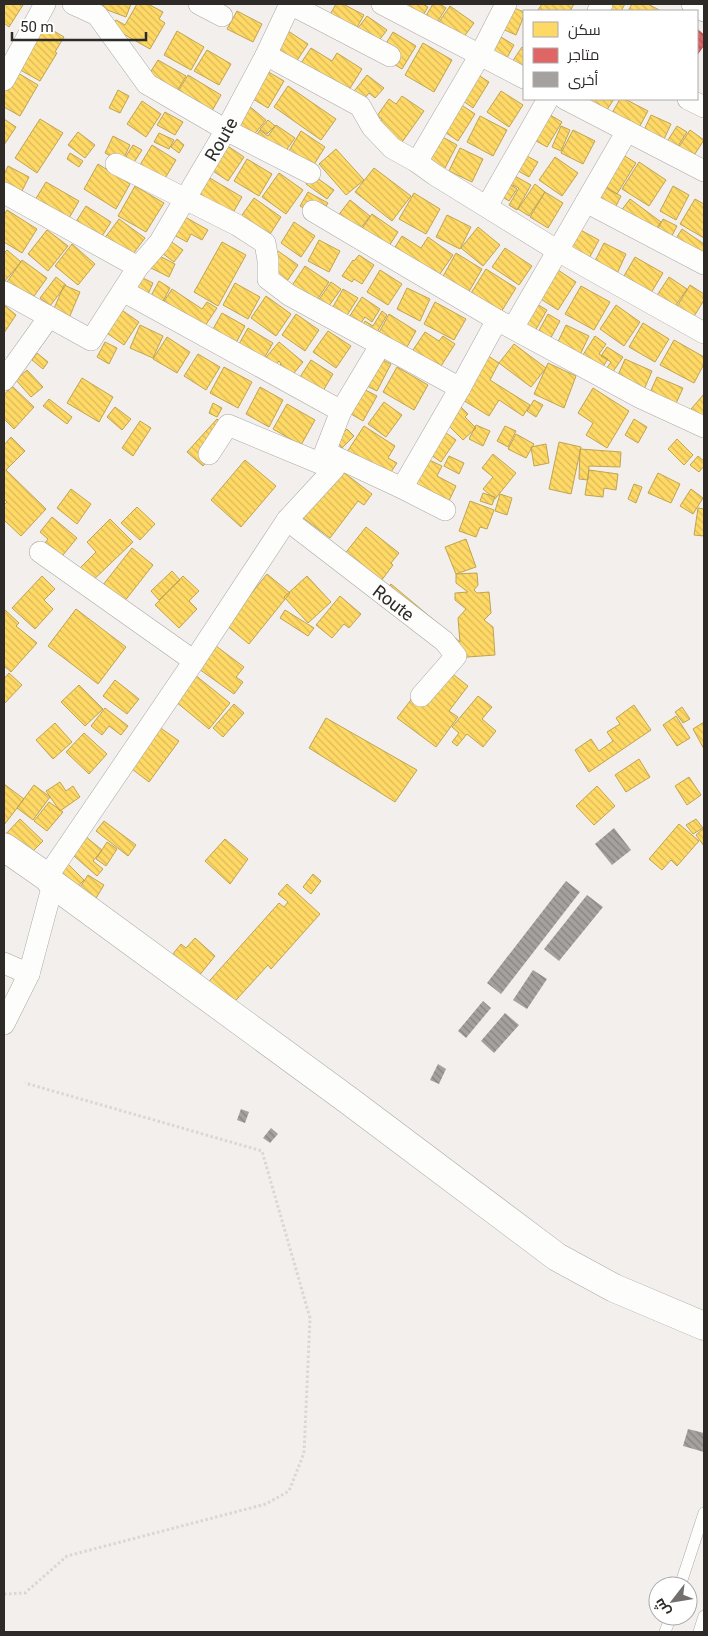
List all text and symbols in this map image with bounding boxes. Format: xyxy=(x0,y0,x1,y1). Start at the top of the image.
scale bar xyxy=(12,10,146,42)
legend xyxy=(523,10,698,100)
text: 50 m xyxy=(20,18,54,36)
text: سكن xyxy=(568,21,601,40)
text: متاجر xyxy=(567,46,599,64)
text: أخرى xyxy=(568,70,598,90)
street label: Route xyxy=(200,114,241,164)
street label: Route xyxy=(369,580,419,625)
north arrow xyxy=(648,1576,698,1626)
text: ش xyxy=(650,1595,674,1620)

